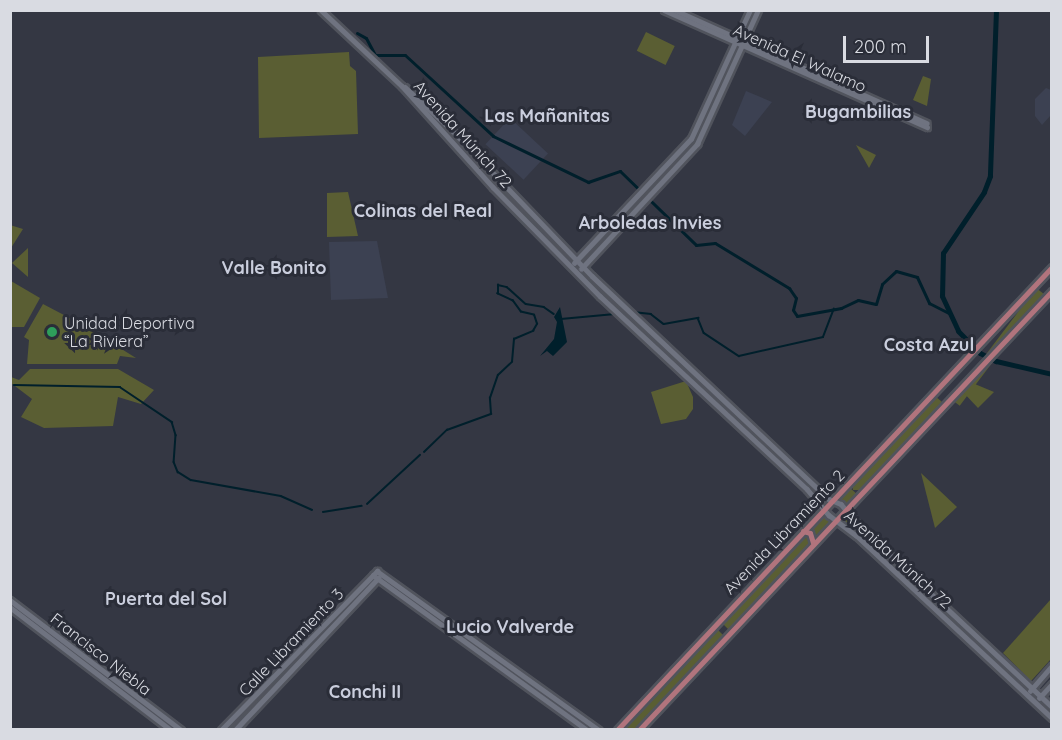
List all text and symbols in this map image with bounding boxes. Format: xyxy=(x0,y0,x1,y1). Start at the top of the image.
street label: Avenida El Walamo xyxy=(731,20,869,96)
scale bar xyxy=(846,24,932,62)
text: 200 m xyxy=(854,35,907,58)
street label: Avenida Múnich 72 xyxy=(410,76,516,192)
district label: Bugambilias xyxy=(805,101,911,123)
district label: Las Mañanitas xyxy=(484,105,610,127)
district label: Colinas del Real xyxy=(354,200,492,222)
district label: Arboledas Invies xyxy=(579,212,721,234)
district label: Valle Bonito xyxy=(222,257,326,279)
place label: Unidad Deportiva “La Riviera” xyxy=(64,313,195,351)
marker: Unidad Deportiva “La Riviera” xyxy=(45,325,59,339)
district label: Costa Azul xyxy=(884,334,974,356)
street label: Avenida Libramiento 2 xyxy=(720,466,848,598)
street label: Avenida Múnich 72 xyxy=(840,506,956,612)
street label: Calle Libramiento 3 xyxy=(235,584,347,700)
district label: Puerta del Sol xyxy=(105,588,227,610)
street label: Francisco Niebla xyxy=(47,609,155,699)
district label: Lucio Valverde xyxy=(446,616,574,638)
district label: Conchi II xyxy=(329,681,401,703)

